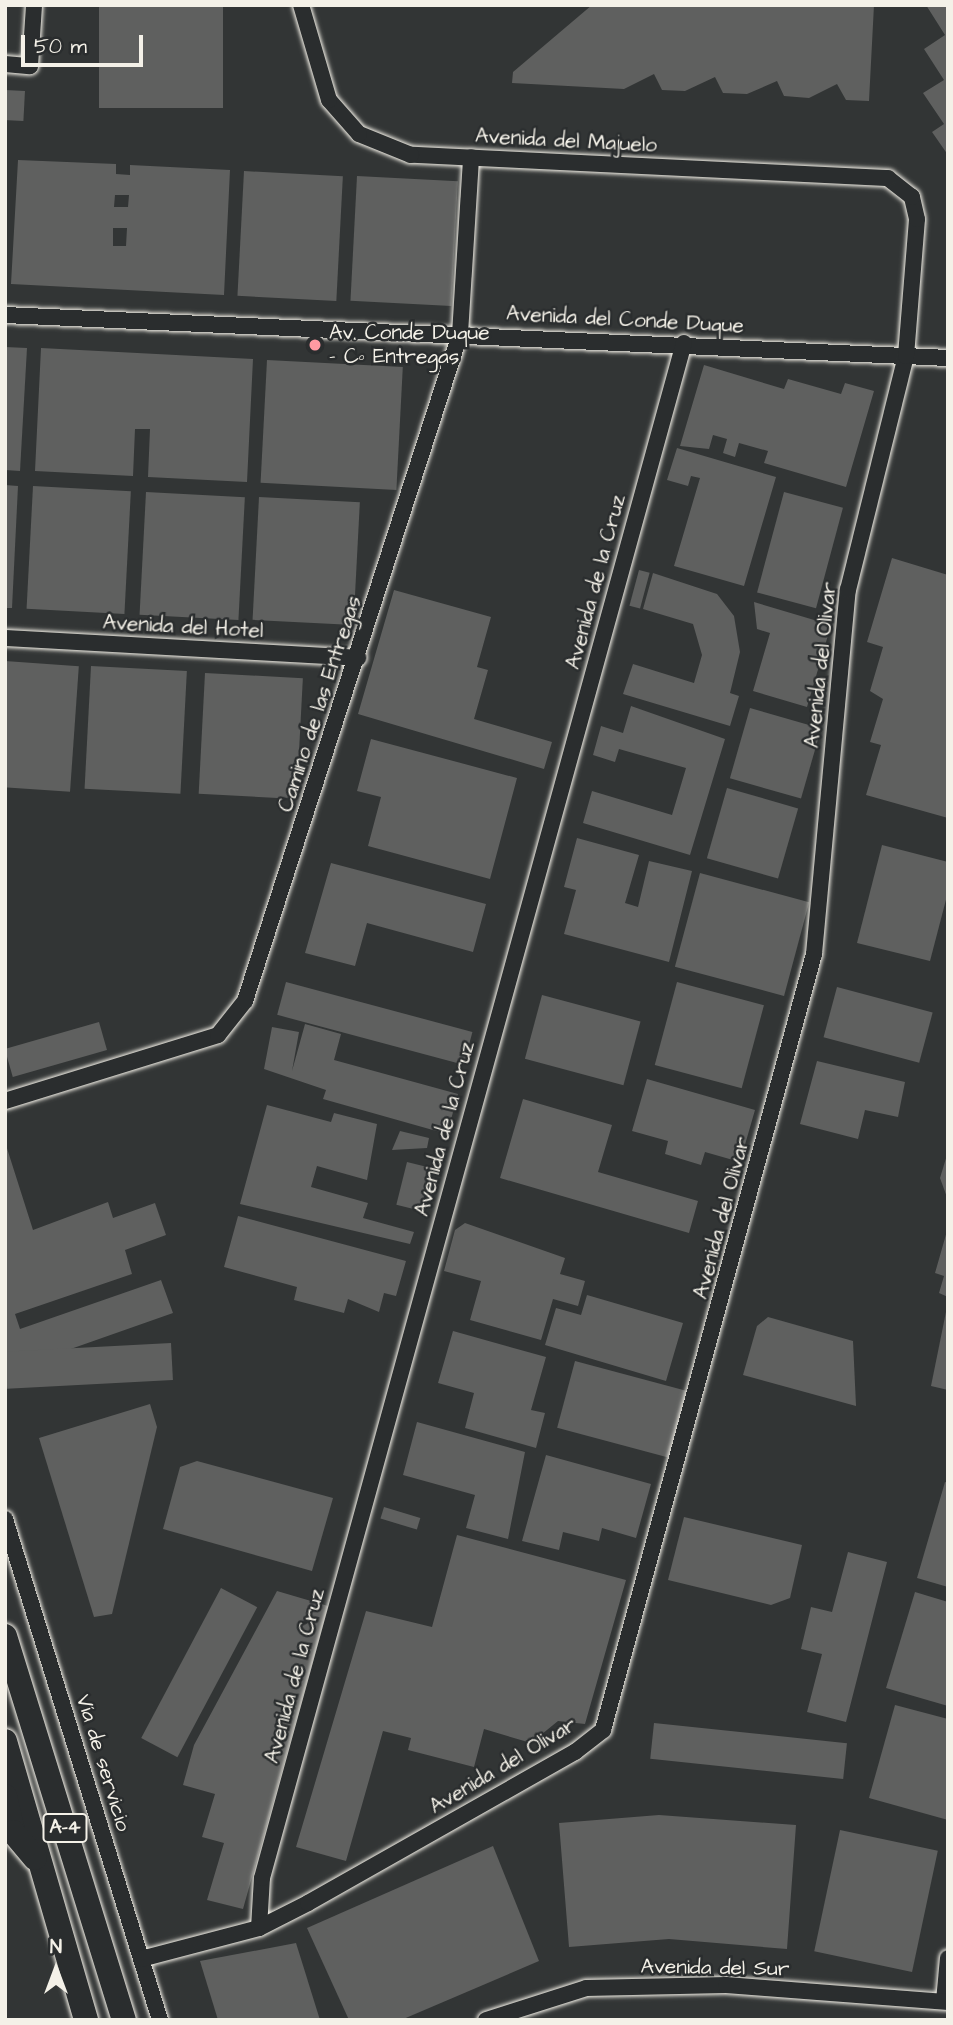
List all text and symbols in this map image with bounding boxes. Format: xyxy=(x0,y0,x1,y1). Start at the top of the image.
scale bar xyxy=(24,21,147,65)
text: 50 m xyxy=(34,32,87,61)
street label: Avenida del Majuelo xyxy=(474,124,658,158)
street label: Avenida del Conde Duque xyxy=(506,301,744,339)
place label: Av. Conde Duque - Cº Entregas xyxy=(329,320,490,370)
marker: Av. Conde Duque - Cº Entregas xyxy=(307,337,323,353)
street label: Avenida de la Cruz xyxy=(561,492,631,672)
street label: Avenida del Olivar xyxy=(800,581,842,749)
street label: Camino de las Entregas xyxy=(273,593,367,815)
street label: Avenida del Hotel xyxy=(102,610,264,644)
street label: Avenida de la Cruz xyxy=(410,1039,480,1219)
street label: Avenida del Olivar xyxy=(688,1134,756,1302)
street label: Avenida de la Cruz xyxy=(260,1586,330,1766)
street label: Vía de servicio xyxy=(70,1692,136,1834)
street label: Avenida del Olivar xyxy=(425,1712,581,1820)
road number: A-4 xyxy=(42,1812,88,1844)
north arrow xyxy=(21,1934,91,2004)
text: N xyxy=(50,1934,62,1961)
street label: Avenida del Sur xyxy=(640,1954,790,1982)

